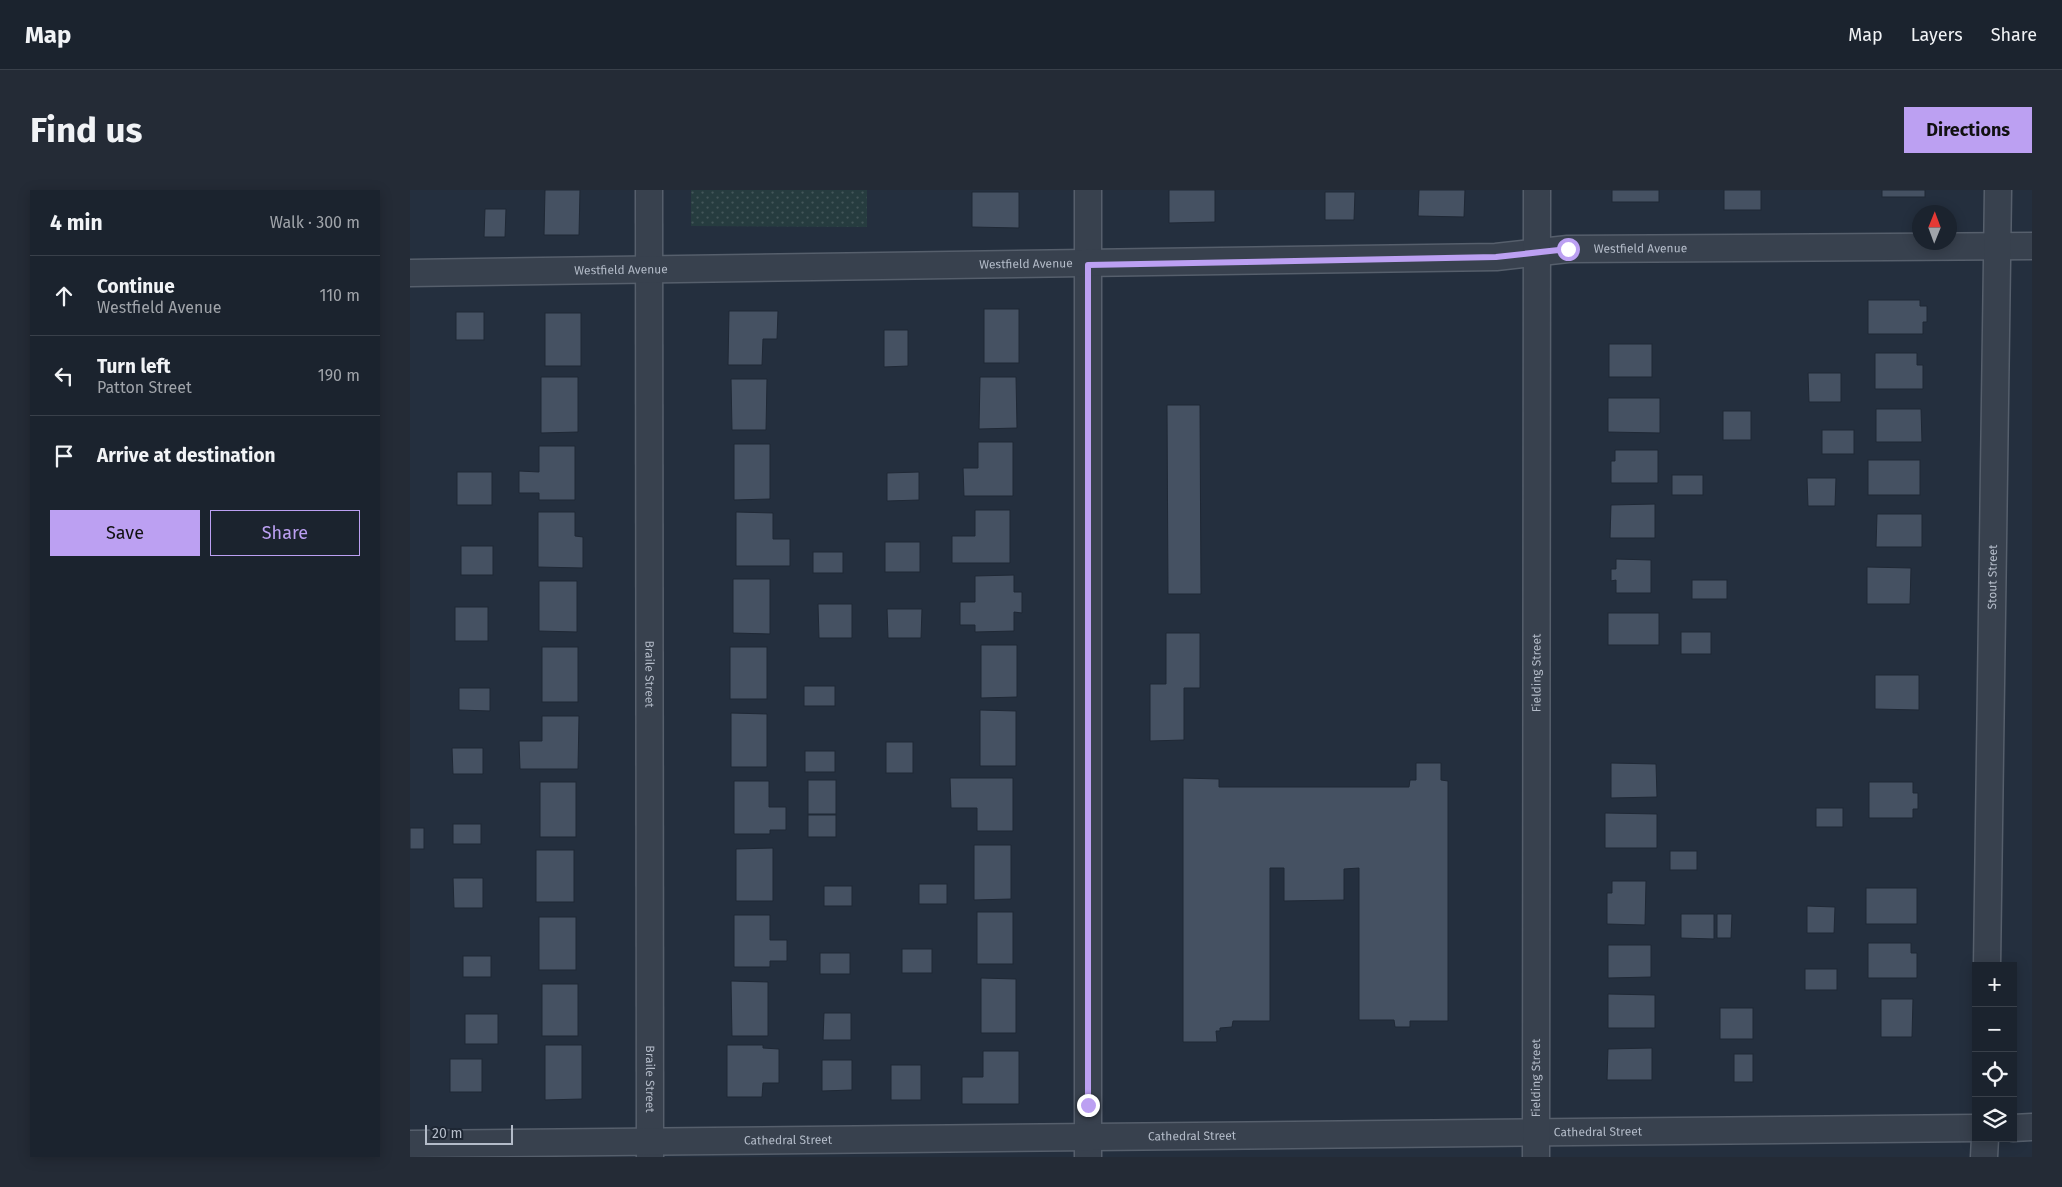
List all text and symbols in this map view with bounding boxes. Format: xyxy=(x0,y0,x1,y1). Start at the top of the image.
text: Map xyxy=(25,21,71,49)
text: Map xyxy=(1848,24,1883,46)
text: Layers xyxy=(1911,24,1963,46)
text: Share xyxy=(1991,24,2037,46)
button: Directions xyxy=(1904,107,2032,153)
text: Find us xyxy=(30,109,142,151)
north arrow xyxy=(1912,205,1957,250)
text: 4 min xyxy=(50,210,103,236)
text: Walk · 300 m xyxy=(270,213,360,232)
route start xyxy=(1557,238,1580,261)
street label: Westfield Avenue xyxy=(1594,241,1687,256)
street label: Westfield Avenue xyxy=(979,256,1073,272)
street label: Westfield Avenue xyxy=(574,262,668,278)
text: Continue xyxy=(97,275,175,298)
icon: ahead xyxy=(50,282,78,310)
text: 110 m xyxy=(319,286,360,305)
text: Westfield Avenue xyxy=(97,298,221,317)
text: Turn left xyxy=(97,355,171,378)
icon: left xyxy=(50,362,78,390)
text: 190 m xyxy=(318,366,360,385)
text: Patton Street xyxy=(97,378,192,397)
icon: arrive xyxy=(50,442,78,470)
text: Arrive at destination xyxy=(97,444,276,467)
button: Save xyxy=(50,510,200,556)
button: Share xyxy=(210,510,360,556)
street label: Stout Street xyxy=(1985,544,2000,610)
street label: Fielding Street xyxy=(1529,633,1544,712)
street label: Braile Street xyxy=(642,640,657,708)
map controls xyxy=(1972,962,2017,1142)
button: + xyxy=(1972,962,2017,1007)
button: − xyxy=(1972,1007,2017,1052)
street label: Fielding Street xyxy=(1529,1038,1543,1117)
street label: Braile Street xyxy=(643,1045,657,1113)
button: locate xyxy=(1972,1052,2017,1097)
route end xyxy=(1077,1094,1100,1117)
button: layers xyxy=(1972,1097,2017,1142)
scale bar xyxy=(425,1122,512,1145)
street label: Cathedral Street xyxy=(1554,1124,1643,1139)
text: 20 m xyxy=(432,1125,462,1142)
street label: Cathedral Street xyxy=(1148,1129,1237,1143)
street label: Cathedral Street xyxy=(744,1133,833,1148)

